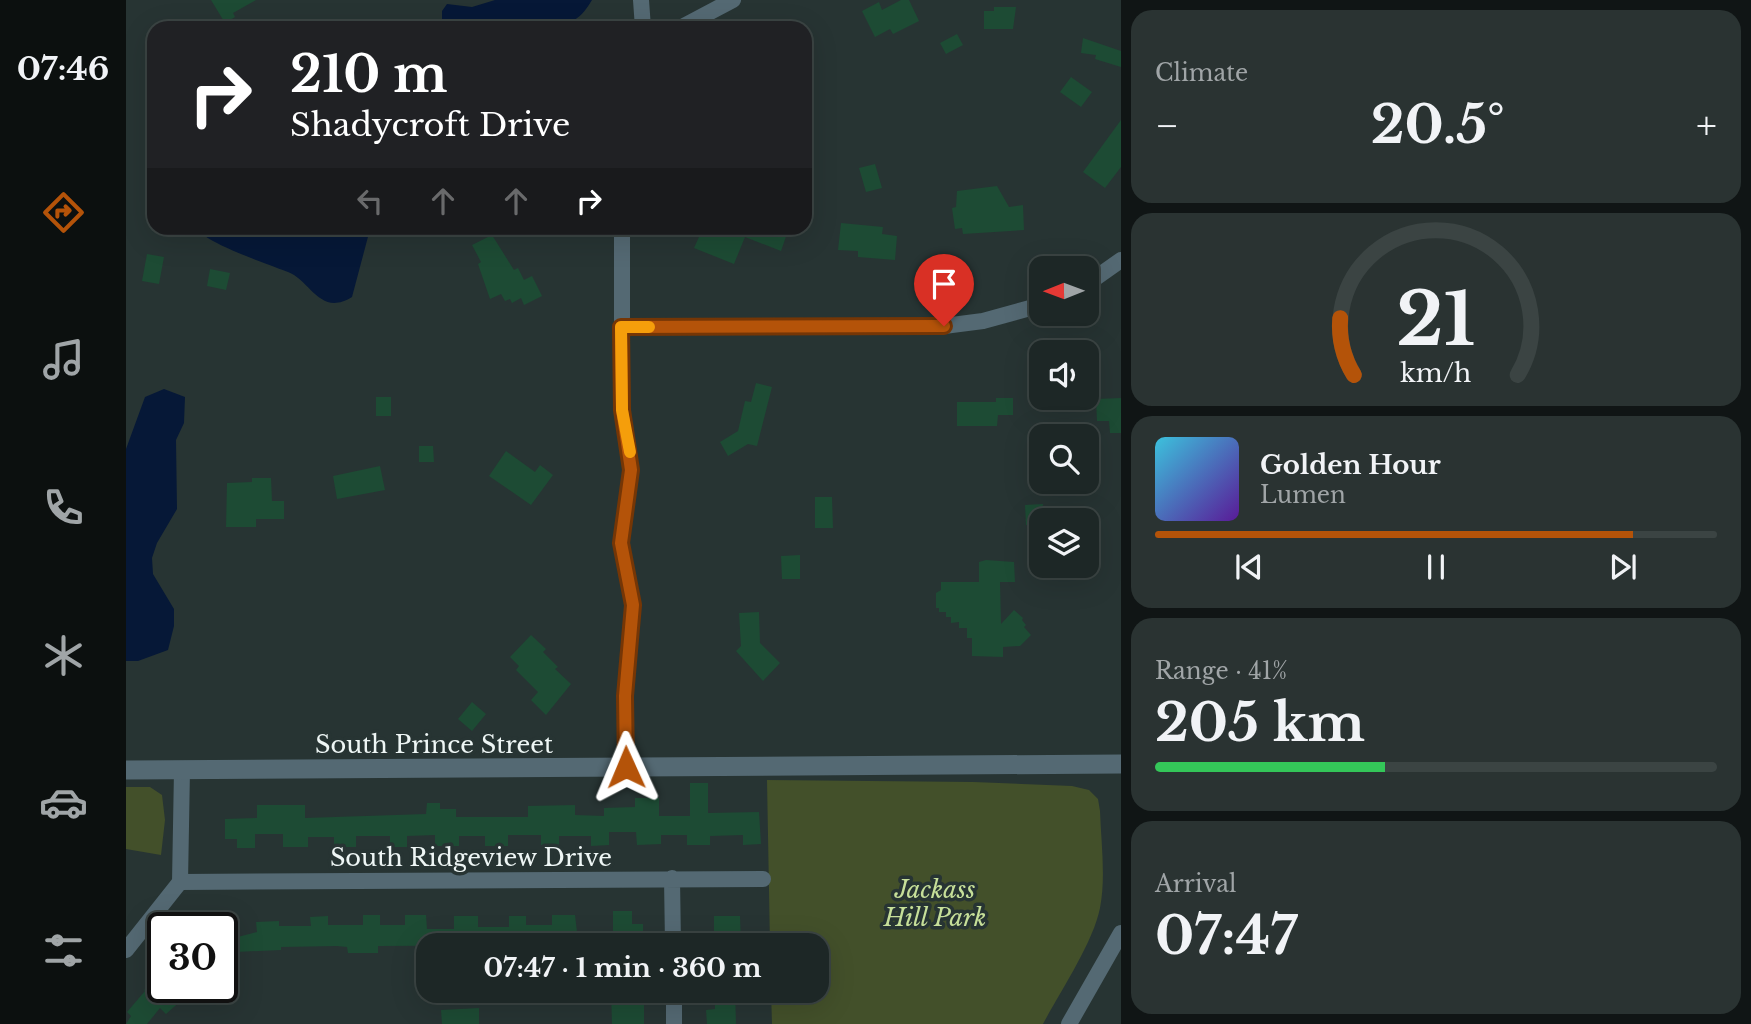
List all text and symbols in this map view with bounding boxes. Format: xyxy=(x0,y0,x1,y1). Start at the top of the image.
text: 210 m xyxy=(290,44,448,105)
text: 07:46 xyxy=(17,49,109,89)
icon: right xyxy=(175,49,266,140)
text: Climate xyxy=(1155,59,1248,87)
text: 20.5° xyxy=(1371,93,1505,157)
text: − xyxy=(1155,102,1179,149)
text: + xyxy=(1696,102,1717,149)
text: Shadycroft Drive xyxy=(290,105,570,145)
icon: left xyxy=(351,182,389,220)
icon: ahead xyxy=(424,182,462,220)
icon: ahead xyxy=(497,182,535,220)
icon: right xyxy=(570,182,608,220)
icon: directions xyxy=(39,188,88,237)
pin xyxy=(914,254,974,326)
north arrow xyxy=(1029,256,1099,326)
map controls xyxy=(1029,256,1099,578)
icon: arrive xyxy=(925,265,963,303)
text: 21 xyxy=(1396,275,1476,366)
icon: music xyxy=(39,335,88,384)
button: sound xyxy=(1029,340,1099,410)
text: km/h xyxy=(1401,358,1471,389)
button: search xyxy=(1029,424,1099,494)
text: Golden Hour xyxy=(1260,449,1441,481)
text: Lumen xyxy=(1260,481,1346,509)
icon: phone xyxy=(39,483,88,532)
button: layers xyxy=(1029,508,1099,578)
icon: previous xyxy=(1230,548,1268,586)
icon: pause xyxy=(1417,548,1455,586)
icon: next xyxy=(1604,548,1642,586)
icon: climate xyxy=(39,631,88,680)
text: Range · 41% xyxy=(1155,657,1287,685)
text: 205 km xyxy=(1155,691,1365,755)
street label: South Prince Street xyxy=(315,730,553,759)
position arrow xyxy=(589,730,663,804)
icon: car xyxy=(39,778,88,827)
street label: South Ridgeview Drive xyxy=(330,843,612,872)
text: Arrival xyxy=(1155,870,1236,898)
park label: Jackass Hill Park xyxy=(883,875,986,932)
text: 07:47 xyxy=(1155,904,1297,968)
speed limit sign: 30 xyxy=(147,912,238,1003)
icon: filters xyxy=(39,926,88,975)
text: 07:47 · 1 min · 360 m xyxy=(483,952,762,984)

